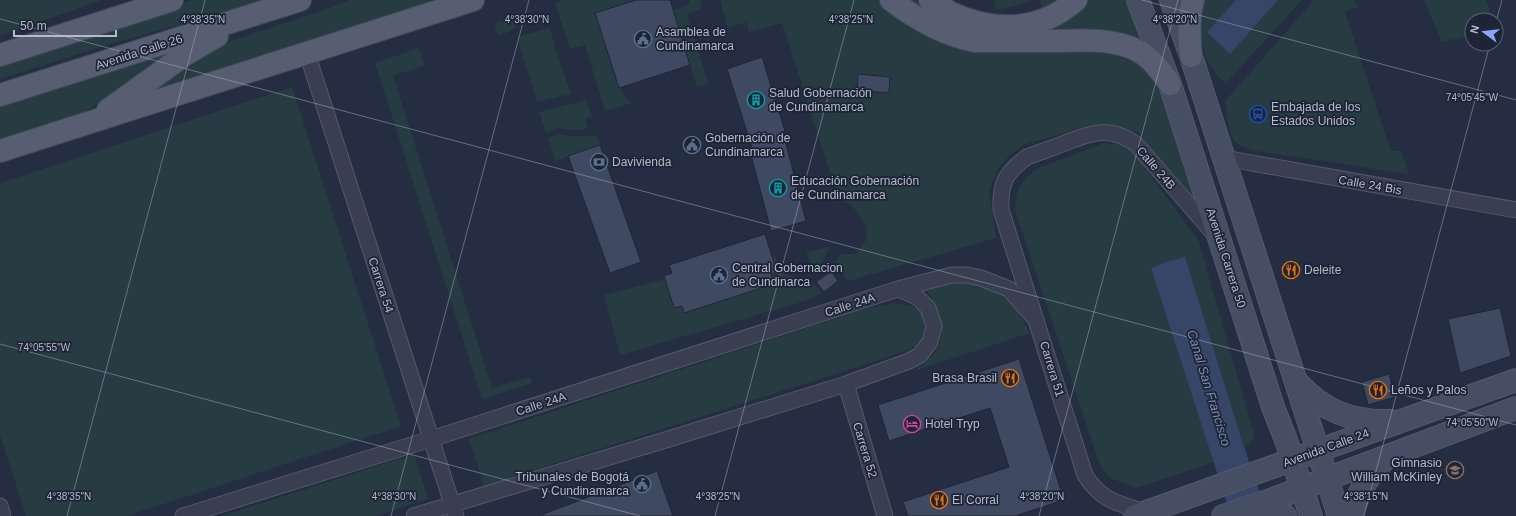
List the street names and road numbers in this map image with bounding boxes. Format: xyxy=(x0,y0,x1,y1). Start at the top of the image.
street label: Avenida Calle 26 xyxy=(94,31,185,73)
street label: Calle 24B xyxy=(1134,144,1178,192)
street label: Calle 24 Bis xyxy=(1337,173,1403,197)
street label: Avenida Carrera 50 xyxy=(1203,206,1249,310)
street label: Carrera 54 xyxy=(365,256,397,315)
street label: Calle 24A xyxy=(823,290,877,320)
street label: Carrera 51 xyxy=(1037,340,1067,399)
street label: Calle 24A xyxy=(514,389,568,419)
street label: Carrera 52 xyxy=(850,421,880,480)
street label: Avenida Calle 24 xyxy=(1281,426,1371,470)

